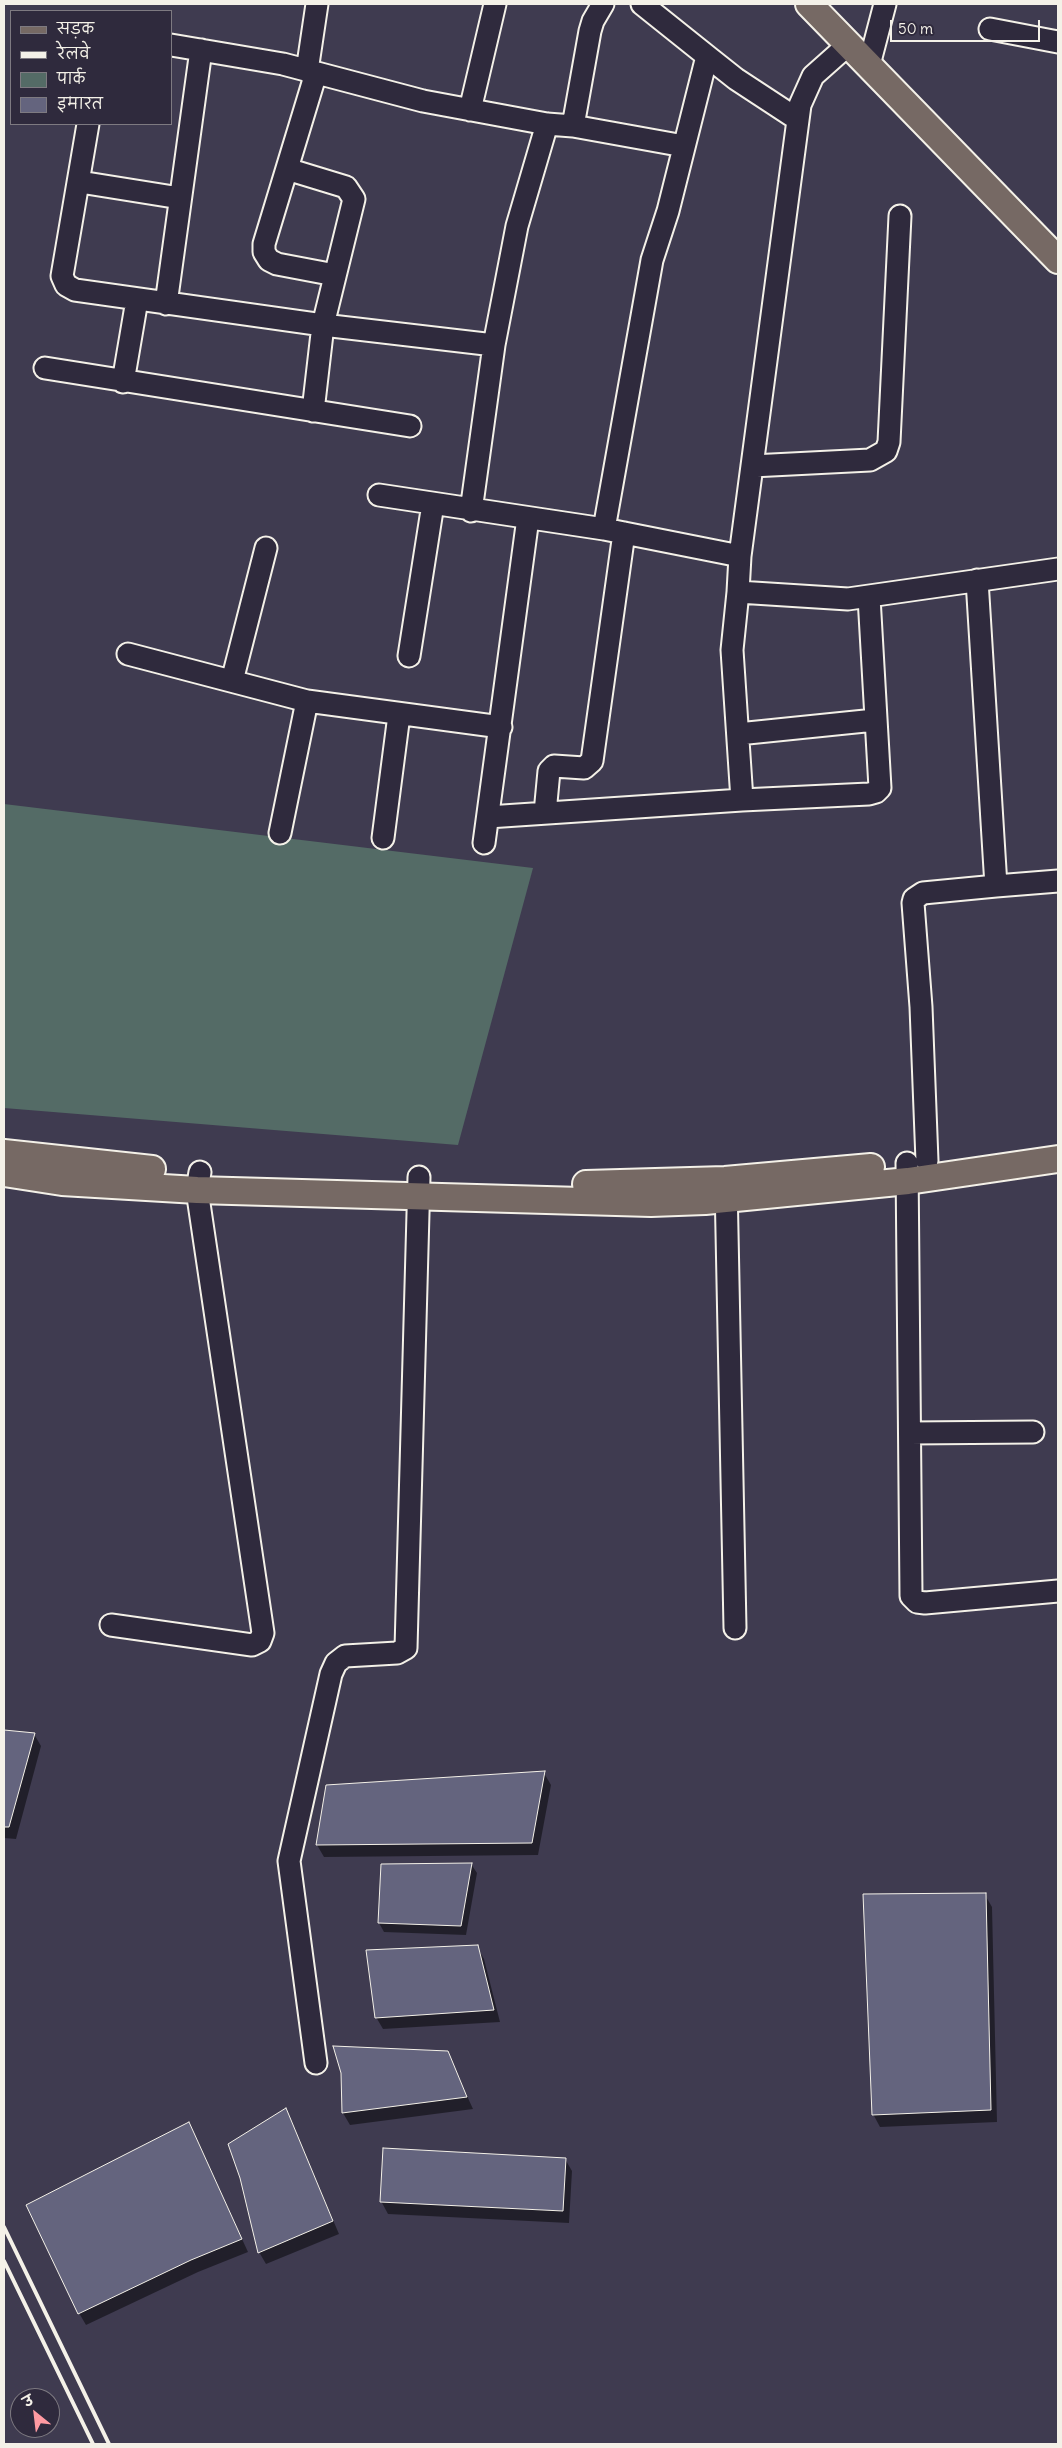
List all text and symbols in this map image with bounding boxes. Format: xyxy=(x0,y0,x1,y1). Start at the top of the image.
legend xyxy=(10,10,172,125)
scale bar xyxy=(892,10,1042,42)
text: सड़क xyxy=(57,19,94,38)
text: 50 m xyxy=(898,19,933,38)
text: रेलवे xyxy=(57,44,90,63)
text: पार्क xyxy=(57,69,85,88)
text: इमारत xyxy=(57,94,103,113)
north arrow xyxy=(10,2388,60,2438)
text: उ xyxy=(20,2391,37,2411)

